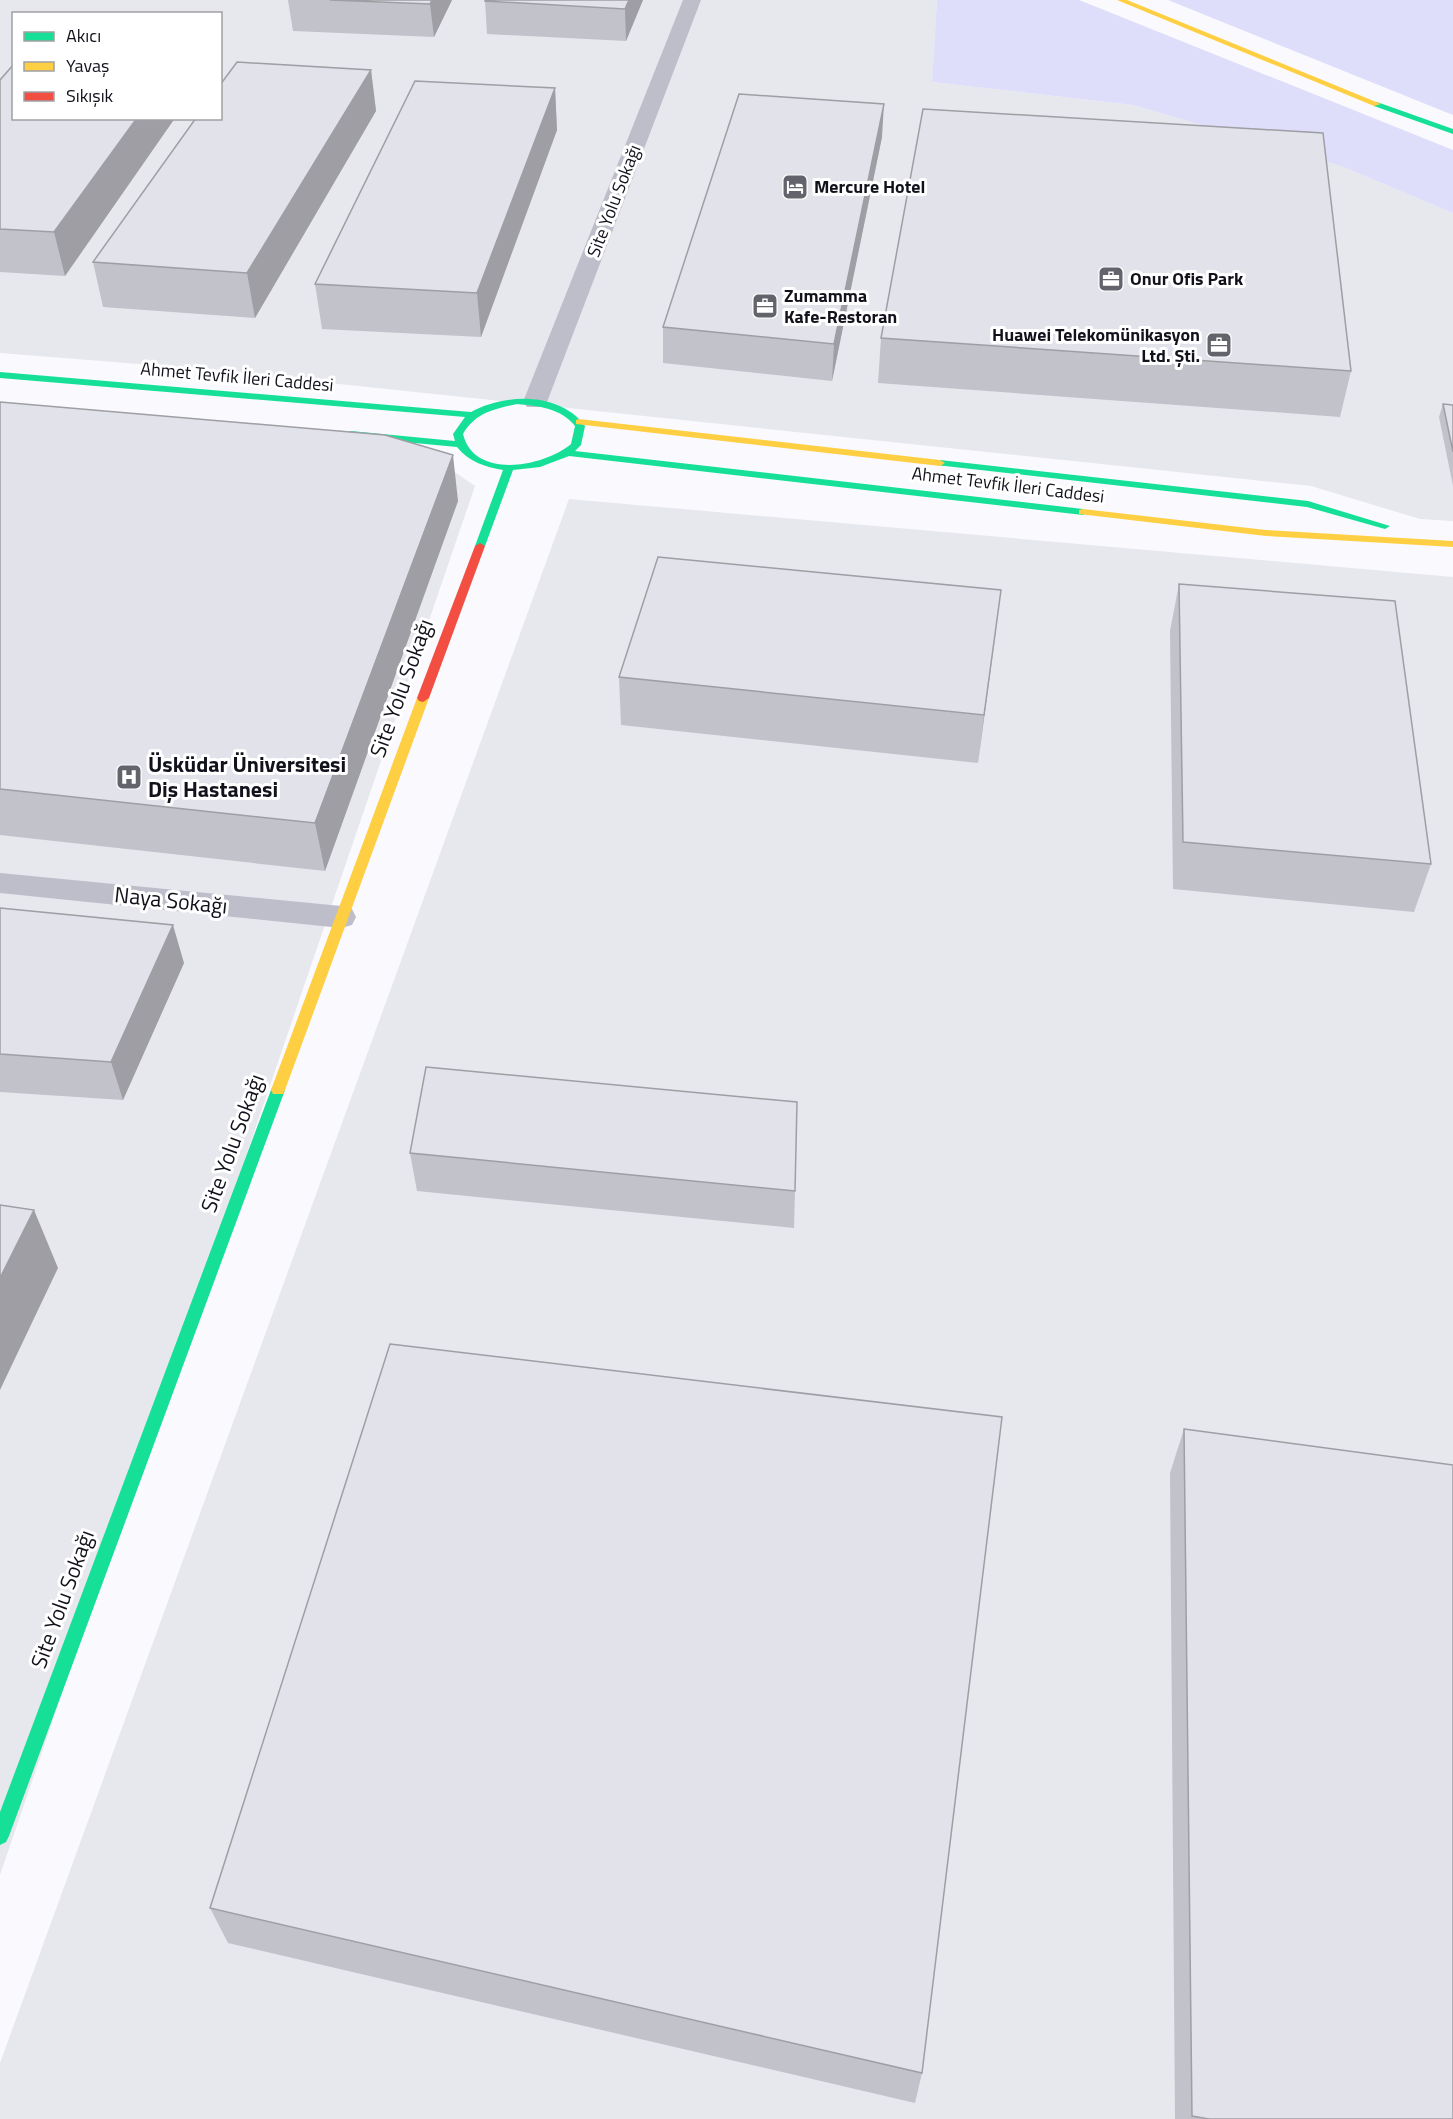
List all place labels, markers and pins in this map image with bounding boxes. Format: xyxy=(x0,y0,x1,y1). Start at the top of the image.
hotel icon: Mercure Hotel xyxy=(780,172,810,202)
place label: Mercure Hotel xyxy=(814,173,925,200)
office icon: Onur Ofis Park xyxy=(1096,264,1126,294)
place label: Onur Ofis Park xyxy=(1130,265,1244,292)
place label: Zumamma Kafe-Restoran xyxy=(784,282,897,330)
office icon: Zumamma Kafe-Restoran xyxy=(750,291,780,321)
place label: Huawei Telekomünikasyon Ltd. Şti. xyxy=(992,321,1200,369)
office icon: Huawei Telekomünikasyon Ltd. Şti. xyxy=(1204,330,1234,360)
place label: Üsküdar Üniversitesi Diş Hastanesi xyxy=(148,747,346,806)
hospital icon: Üsküdar Üniversitesi Diş Hastanesi xyxy=(114,762,144,792)

